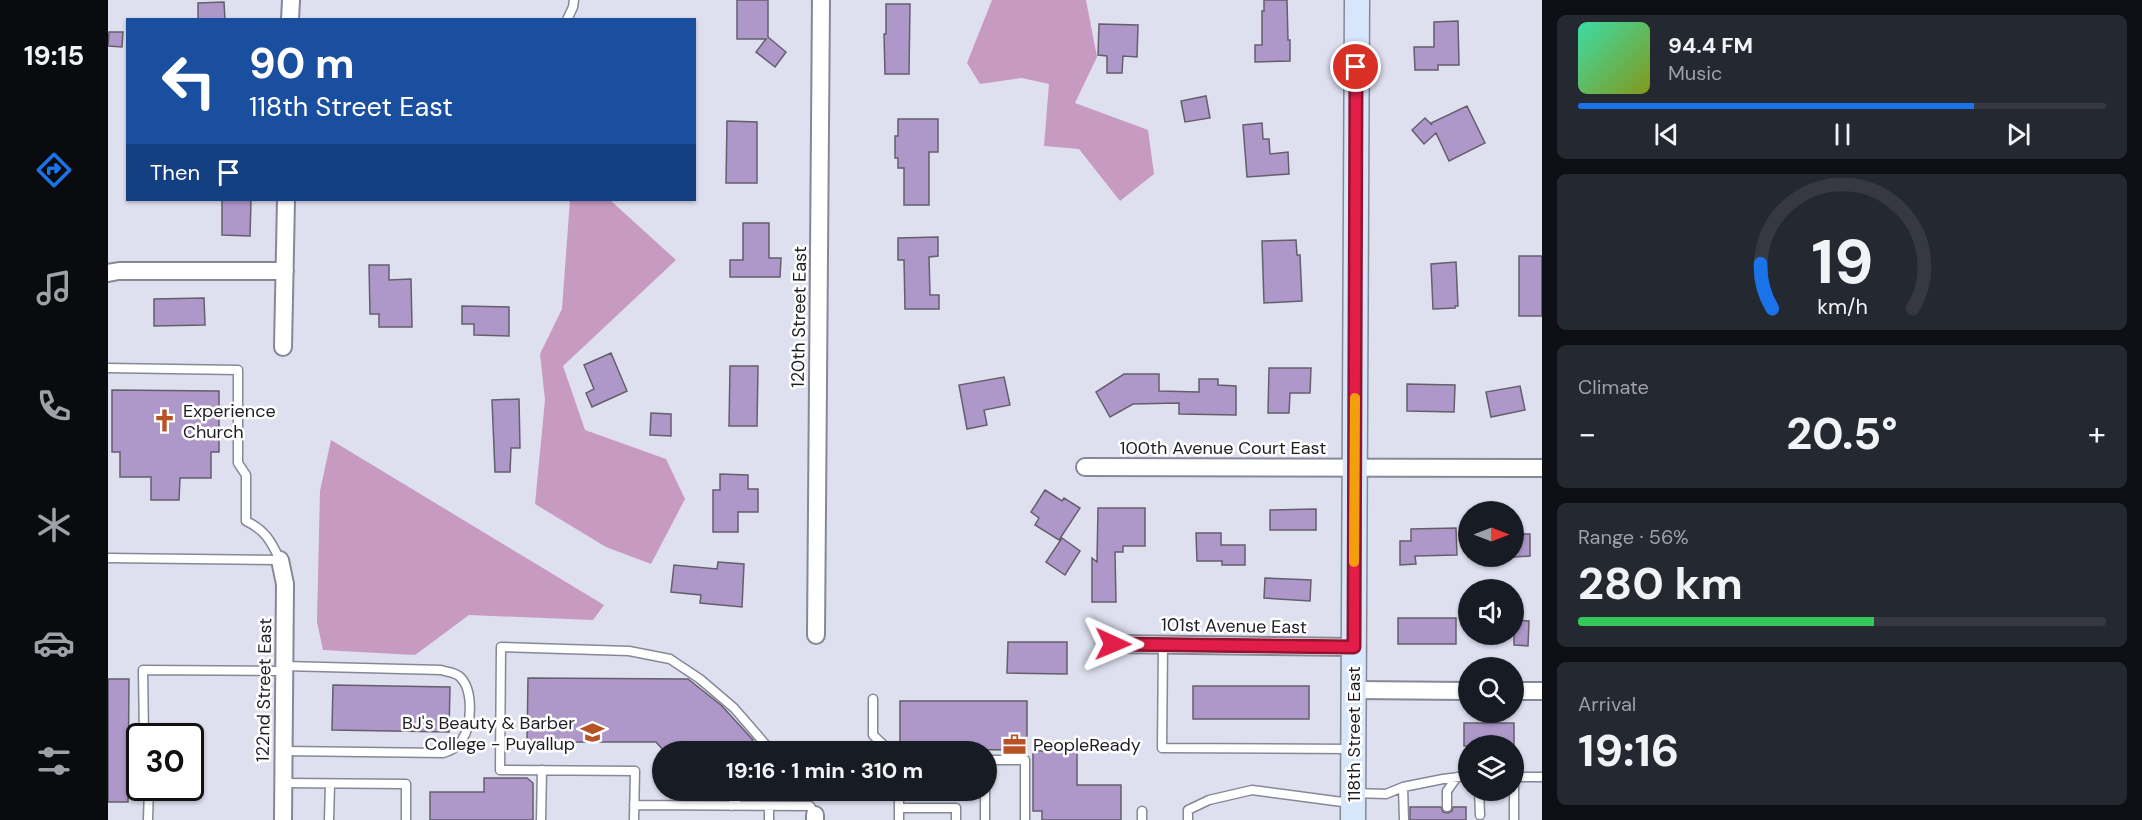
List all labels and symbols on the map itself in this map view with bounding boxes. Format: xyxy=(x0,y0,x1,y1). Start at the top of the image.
pin xyxy=(1330,41,1381,92)
street label: 120th Street East xyxy=(786,246,812,388)
place label: Experience Church xyxy=(183,399,276,444)
church icon: Experience Church xyxy=(152,408,178,434)
street label: 100th Avenue Court East xyxy=(1120,436,1326,460)
north arrow xyxy=(1458,501,1524,567)
position arrow xyxy=(1081,612,1145,676)
street label: 101st Avenue East xyxy=(1161,613,1307,639)
street label: 122nd Street East xyxy=(251,618,277,762)
street label: 118th Street East xyxy=(1342,666,1366,802)
place label: BJ's Beauty & Barber College - Puyallup xyxy=(402,711,575,756)
school or university icon: BJ's Beauty & Barber College - Puyallup xyxy=(580,720,606,746)
speed limit sign: 30 xyxy=(126,723,204,801)
office icon: PeopleReady xyxy=(1002,732,1028,758)
place label: PeopleReady xyxy=(1033,733,1141,757)

